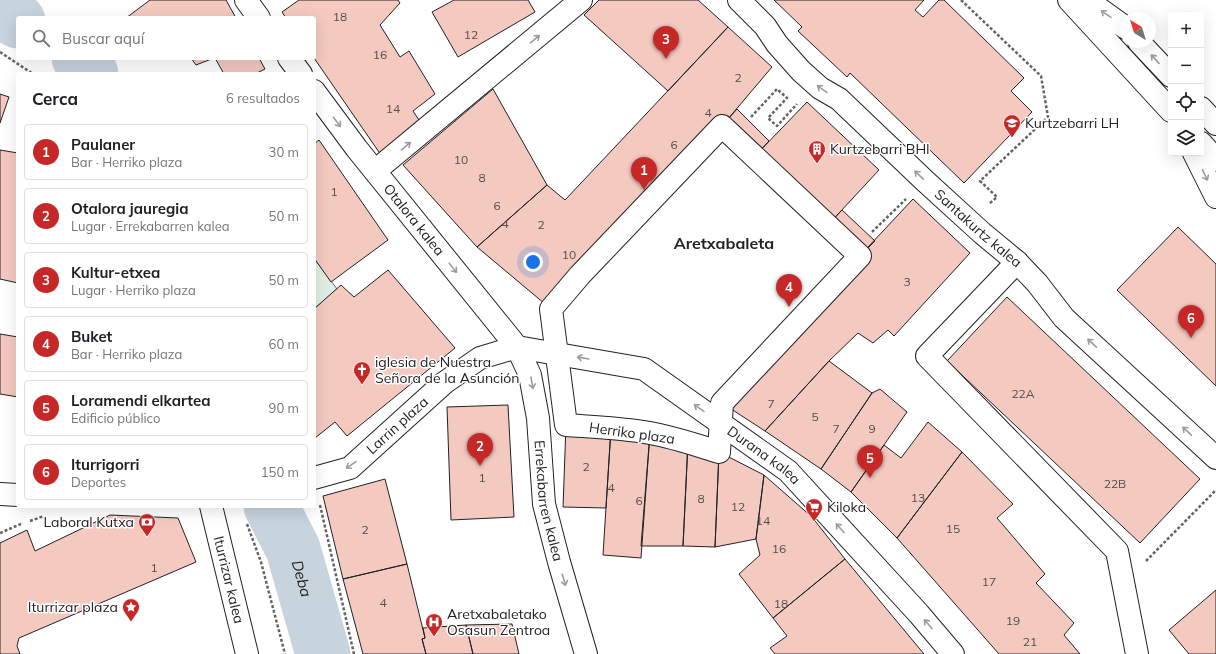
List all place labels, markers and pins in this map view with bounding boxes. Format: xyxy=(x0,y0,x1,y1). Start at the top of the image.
pin: 3 xyxy=(653,26,679,59)
school or university icon: Kurtzebarri LH xyxy=(1002,113,1022,138)
place label: Kurtzebarri LH xyxy=(1025,114,1119,132)
building icon: Kurtzebarri BHI xyxy=(807,139,827,164)
place label: Kurtzebarri BHI xyxy=(830,140,930,158)
pin: 1 xyxy=(631,157,657,190)
pin: 4 xyxy=(776,274,802,307)
pin: 6 xyxy=(1178,305,1204,338)
place label: iglesia de Nuestra Señora de la Asunción xyxy=(375,353,520,387)
church icon: iglesia de Nuestra Señora de la Asunción xyxy=(352,360,372,385)
pin: 2 xyxy=(467,433,493,466)
pin: 5 xyxy=(857,445,883,478)
supermarket icon: Kiloka xyxy=(804,497,824,522)
place label: Kiloka xyxy=(827,498,866,516)
bank icon: Laboral Kutxa xyxy=(137,512,157,537)
place label: Laboral Kutxa xyxy=(43,513,134,531)
place icon: Iturrizar plaza xyxy=(121,597,141,622)
place label: Iturrizar plaza xyxy=(28,598,118,616)
place label: Aretxabaletako Osasun Zentroa xyxy=(447,605,550,639)
hospital icon: Aretxabaletako Osasun Zentroa xyxy=(424,612,444,637)

